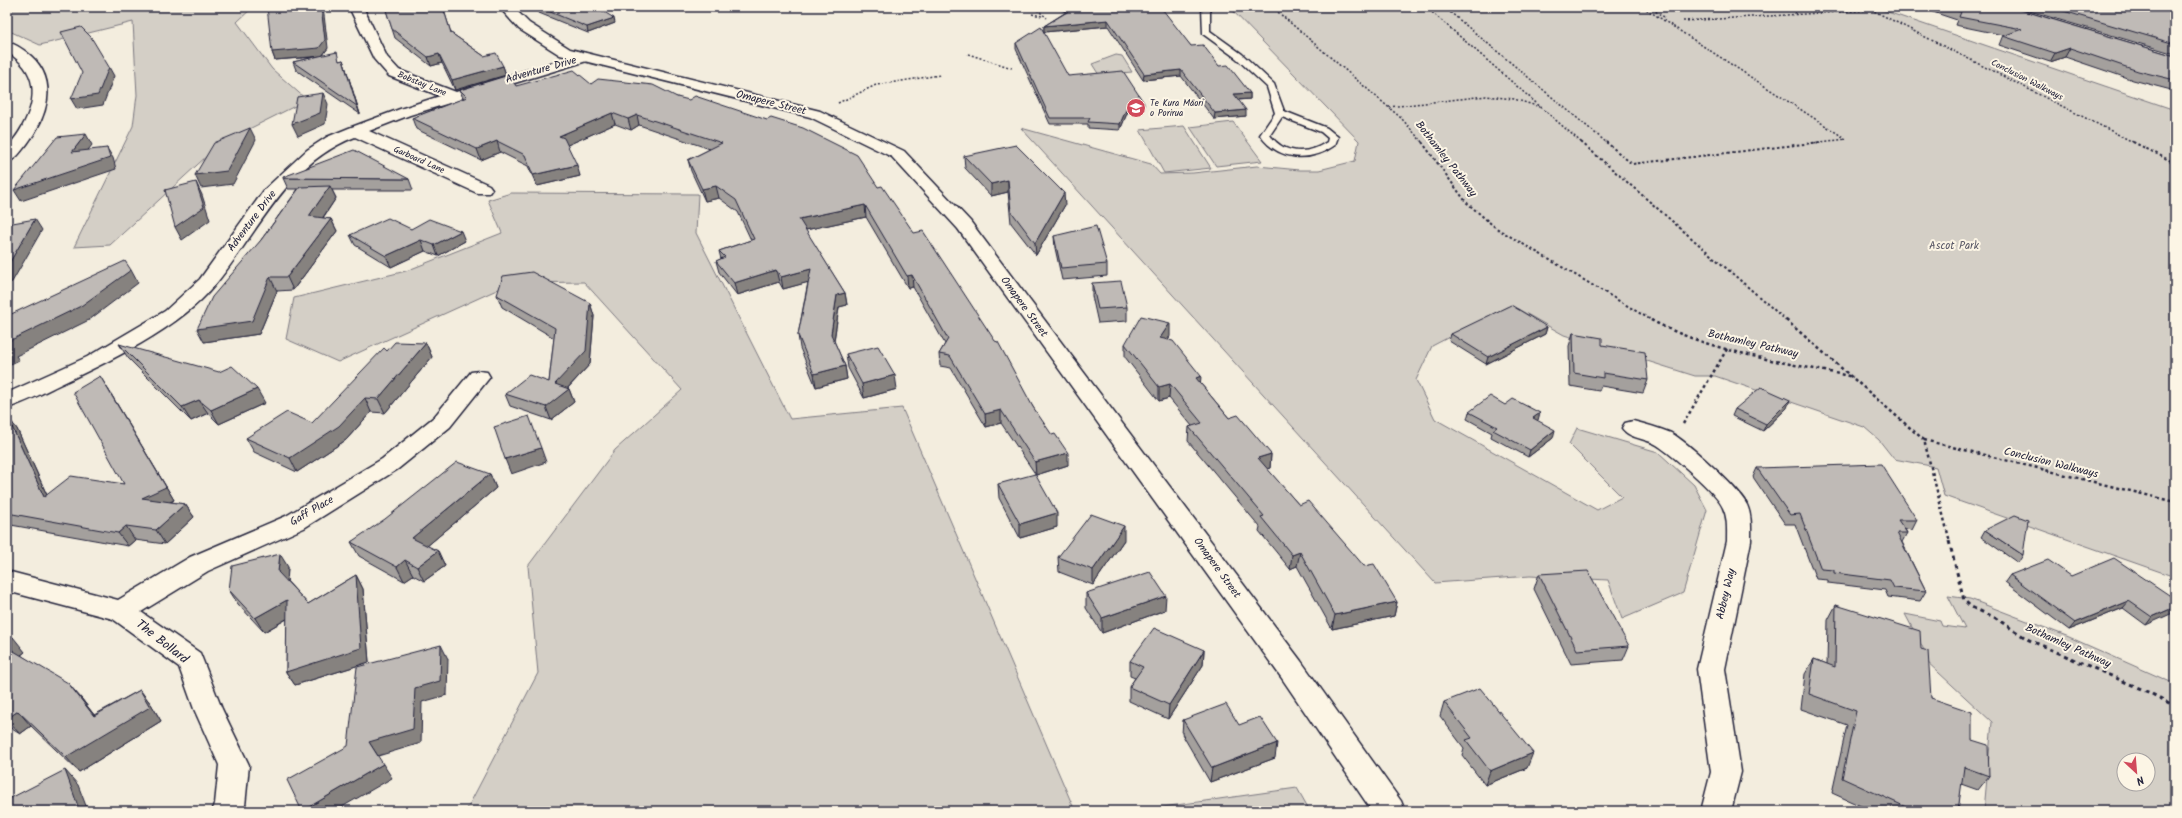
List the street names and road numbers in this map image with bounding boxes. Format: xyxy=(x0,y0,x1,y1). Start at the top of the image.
street label: Adventure Drive xyxy=(503,51,579,89)
street label: Conclusion Walkways xyxy=(1988,55,2066,105)
street label: Bobstay Lane xyxy=(395,67,449,101)
street label: Omapere Street xyxy=(734,86,809,121)
street label: Bothamley Pathway xyxy=(1411,117,1482,202)
street label: Garboard Lane xyxy=(391,142,447,178)
street label: Adventure Drive xyxy=(223,186,281,256)
street label: Omapere Street xyxy=(996,273,1053,342)
street label: Bothamley Pathway xyxy=(1706,325,1801,363)
street label: Conclusion Walkways xyxy=(2002,443,2100,484)
street label: Gaff Place xyxy=(287,491,337,531)
street label: Omapere Street xyxy=(1189,534,1246,603)
street label: Abbey Way xyxy=(1711,566,1741,621)
street label: The Bollard xyxy=(131,615,193,670)
street label: Bothamley Pathway xyxy=(2022,619,2115,673)

